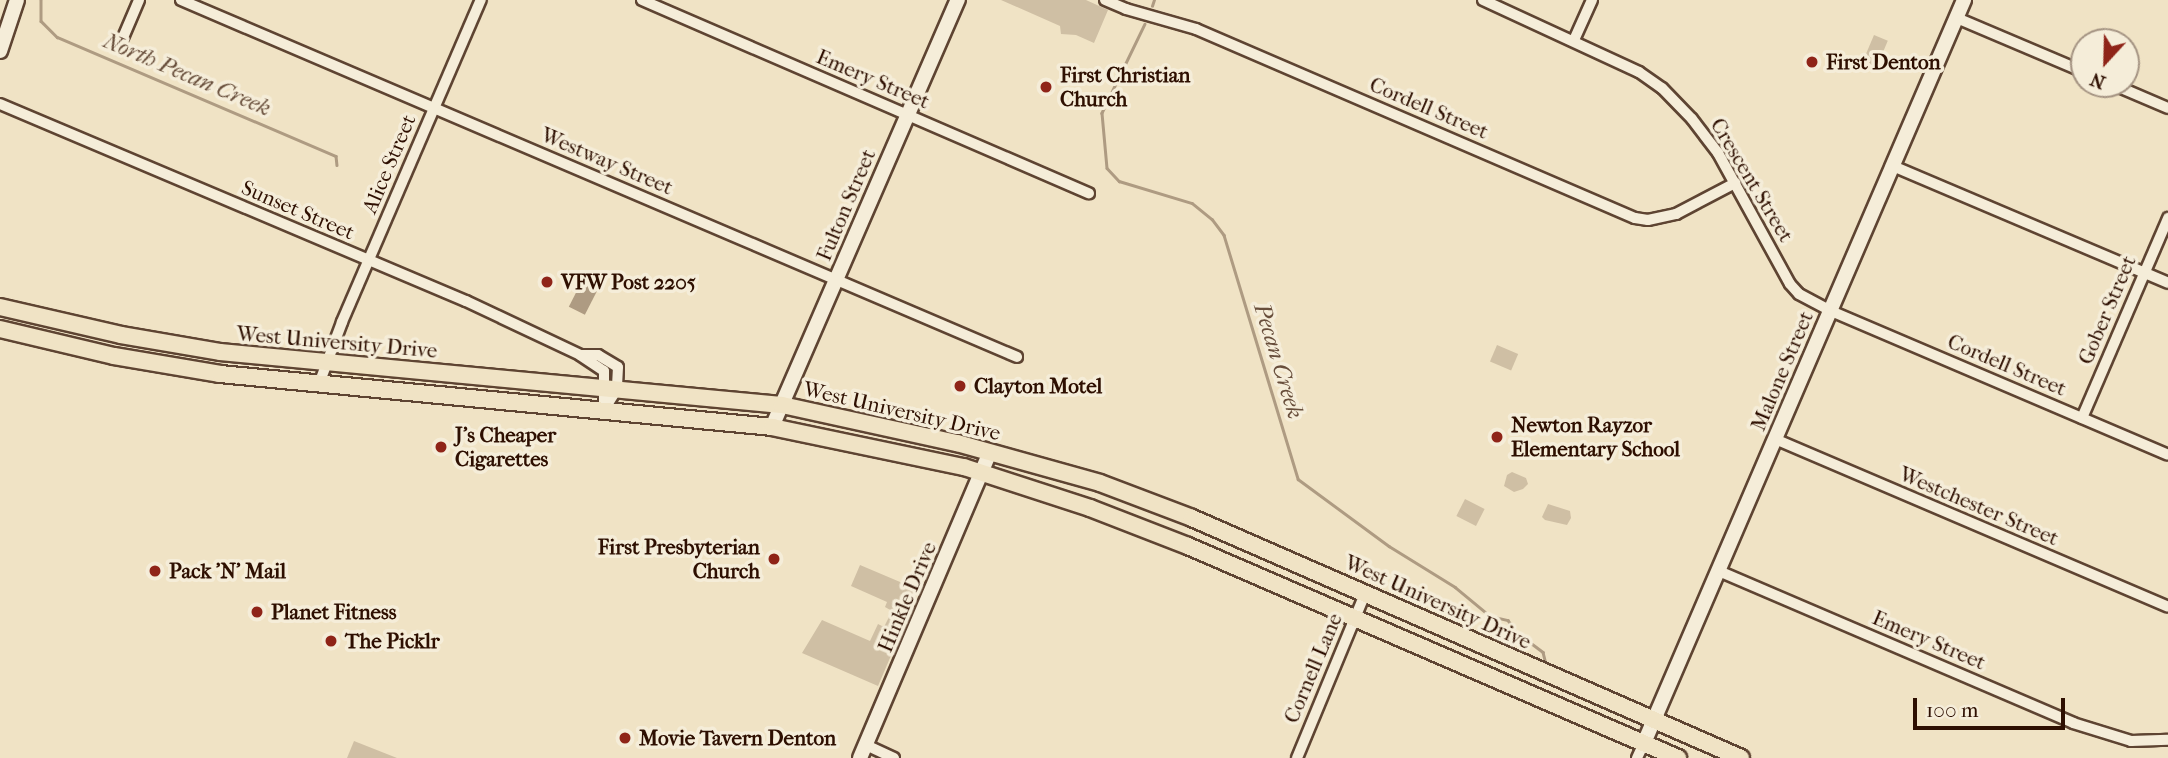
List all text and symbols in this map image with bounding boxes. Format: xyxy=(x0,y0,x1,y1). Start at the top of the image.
water label: North Pecan Creek xyxy=(99,27,275,123)
north arrow xyxy=(2070,28,2140,98)
street label: Emery Street xyxy=(813,44,933,114)
place label: First Denton xyxy=(1826,49,1941,75)
marker: First Denton xyxy=(1804,54,1820,70)
place label: First Christian Church xyxy=(1060,62,1191,112)
text: N xyxy=(2087,68,2109,94)
street label: Cordell Street xyxy=(1366,72,1492,144)
marker: First Christian Church xyxy=(1038,79,1054,95)
street label: Alice Street xyxy=(357,111,421,217)
street label: Crescent Street xyxy=(1705,113,1799,247)
street label: Westway Street xyxy=(537,122,677,200)
street label: Fulton Street xyxy=(811,145,881,265)
street label: Sunset Street xyxy=(238,175,358,245)
street label: Gober Street xyxy=(2073,252,2141,368)
place label: VFW Post 2205 xyxy=(561,269,696,295)
marker: VFW Post 2205 xyxy=(539,274,555,290)
water label: Pecan Creek xyxy=(1247,300,1309,422)
street label: Malone Street xyxy=(1745,307,1819,435)
street label: West University Drive xyxy=(236,321,438,363)
street label: Cordell Street xyxy=(1944,329,2070,401)
place label: Clayton Motel xyxy=(974,373,1102,399)
street label: West University Drive xyxy=(801,376,1003,446)
marker: Clayton Motel xyxy=(952,378,968,394)
place label: Newton Rayzor Elementary School xyxy=(1511,412,1680,462)
place label: J's Cheaper Cigarettes xyxy=(455,422,556,472)
marker: Newton Rayzor Elementary School xyxy=(1489,429,1505,445)
marker: J's Cheaper Cigarettes xyxy=(433,439,449,455)
street label: Westchester Street xyxy=(1896,461,2062,551)
place label: First Presbyterian Church xyxy=(598,534,760,584)
street label: Hinkle Drive xyxy=(872,538,942,656)
street label: West University Drive xyxy=(1341,550,1535,654)
marker: First Presbyterian Church xyxy=(766,551,782,567)
place label: Pack 'N' Mail xyxy=(169,558,286,584)
marker: Pack 'N' Mail xyxy=(147,563,163,579)
place label: Planet Fitness xyxy=(271,599,396,625)
marker: Planet Fitness xyxy=(249,604,265,620)
street label: Emery Street xyxy=(1869,605,1989,675)
street label: Cornell Lane xyxy=(1279,609,1347,727)
place label: The Picklr xyxy=(345,628,440,654)
marker: The Picklr xyxy=(323,633,339,649)
scale bar xyxy=(1916,684,2068,728)
text: 100 m xyxy=(1926,698,1979,722)
place label: Movie Tavern Denton xyxy=(639,725,836,751)
marker: Movie Tavern Denton xyxy=(617,730,633,746)

